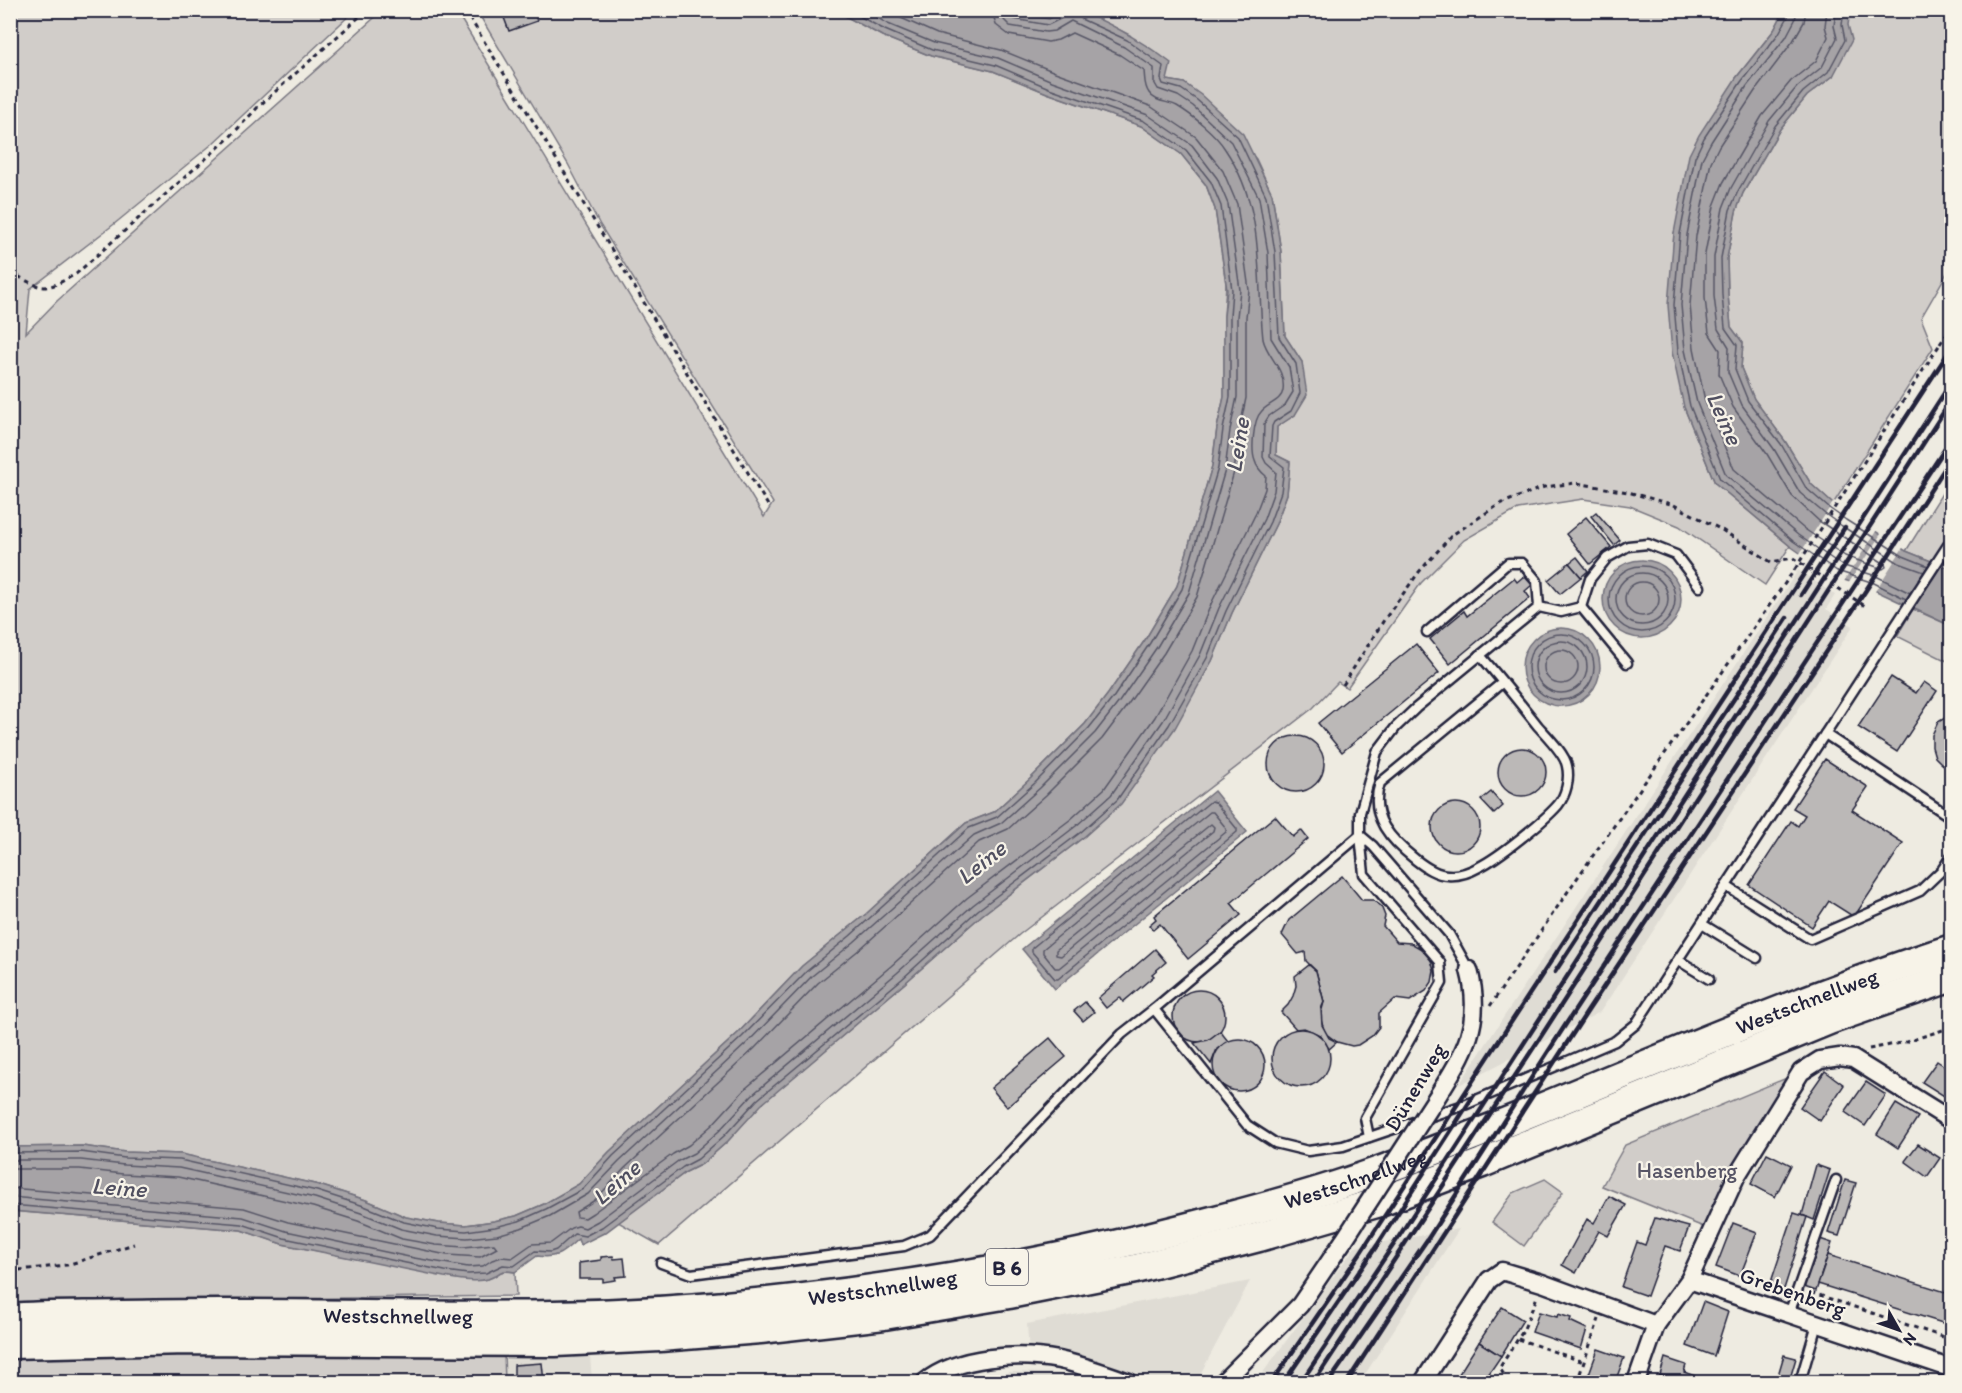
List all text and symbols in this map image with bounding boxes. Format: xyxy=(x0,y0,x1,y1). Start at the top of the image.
water label: Leine xyxy=(1701,387,1750,450)
water label: Leine xyxy=(1218,414,1256,474)
water label: Leine xyxy=(951,833,1013,891)
street label: Westschnellweg xyxy=(1732,961,1882,1040)
street label: Dünenweg xyxy=(1378,1037,1452,1136)
street label: Westschnellweg xyxy=(1280,1141,1432,1215)
water label: Leine xyxy=(586,1152,647,1211)
park label: Hasenberg xyxy=(1637,1157,1738,1184)
water label: Leine xyxy=(91,1171,149,1203)
road number: B 6 xyxy=(986,1249,1028,1285)
street label: Grebenberg xyxy=(1736,1261,1850,1323)
street label: Westschnellweg xyxy=(806,1263,960,1311)
north arrow xyxy=(1869,1300,1929,1360)
street label: Westschnellweg xyxy=(323,1301,474,1329)
text: N xyxy=(1899,1329,1921,1350)

